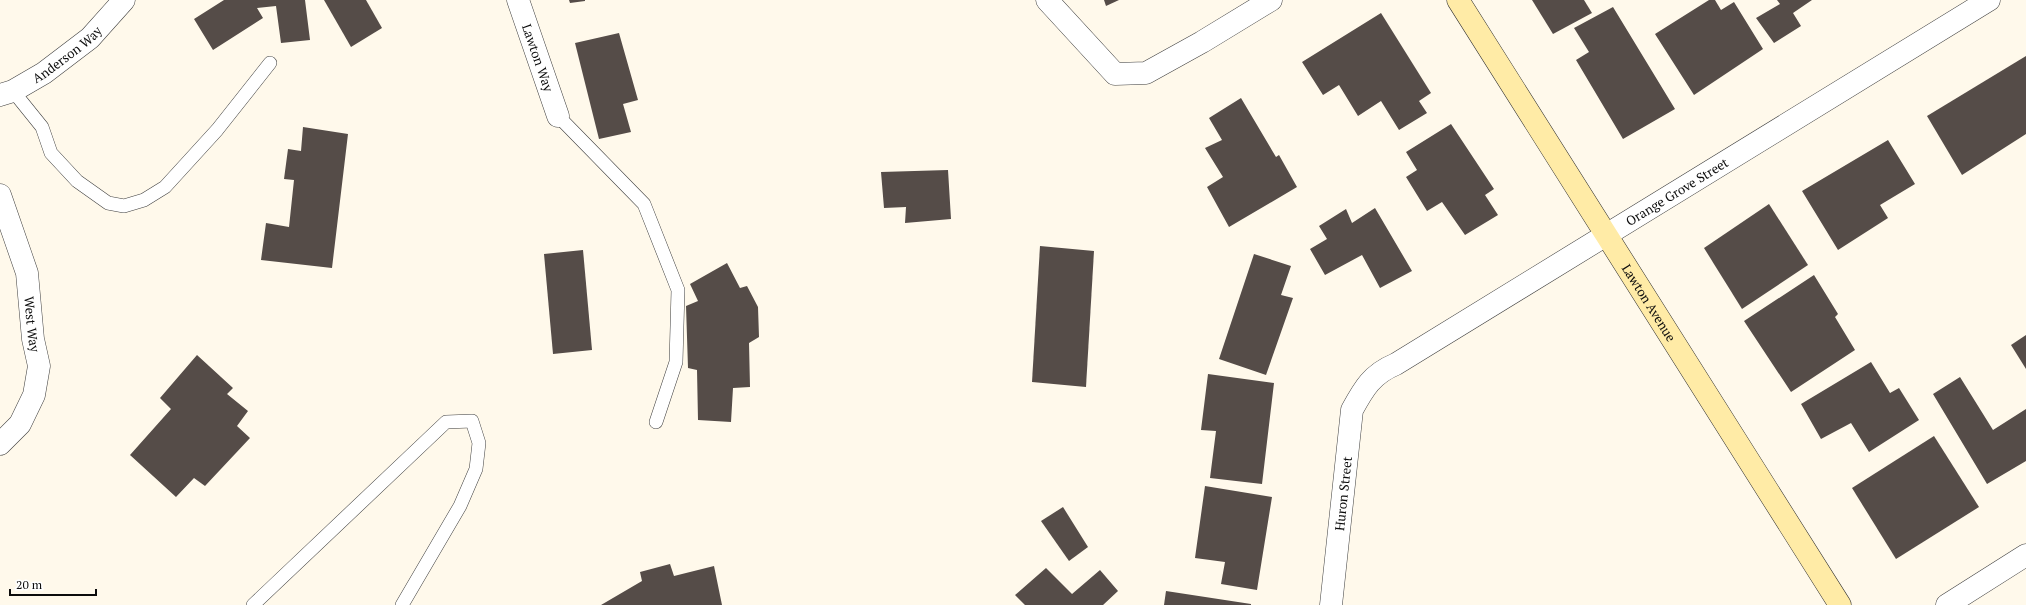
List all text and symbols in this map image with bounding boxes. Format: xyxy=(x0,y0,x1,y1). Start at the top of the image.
street label: Lawton Way xyxy=(518,21,558,94)
street label: Anderson Way xyxy=(29,22,106,87)
street label: Orange Grove Street xyxy=(1622,153,1732,230)
street label: Lawton Avenue xyxy=(1618,260,1680,345)
street label: West Way xyxy=(20,296,45,354)
street label: Huron Street xyxy=(1330,455,1356,532)
scale bar xyxy=(10,571,96,597)
text: 20 m xyxy=(16,577,43,592)

